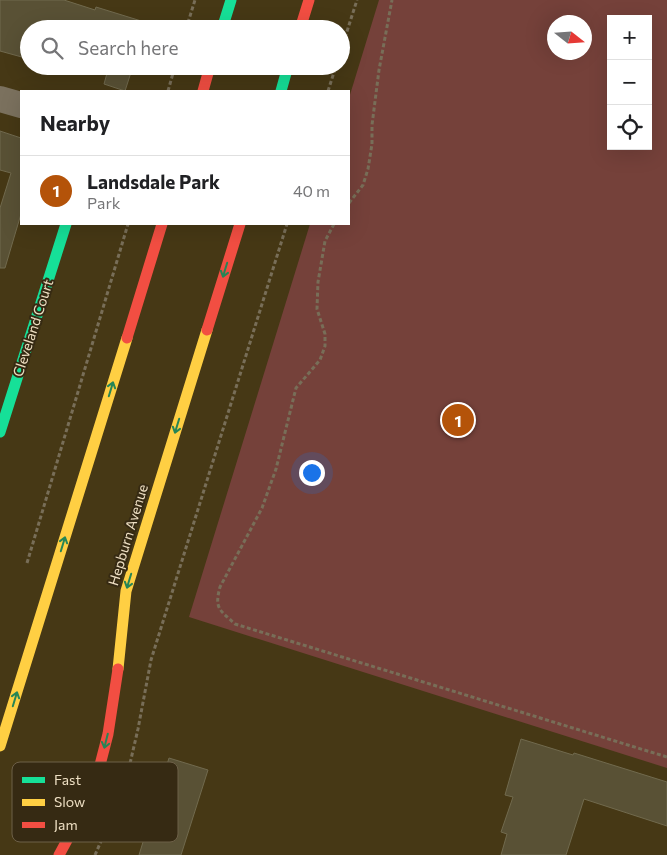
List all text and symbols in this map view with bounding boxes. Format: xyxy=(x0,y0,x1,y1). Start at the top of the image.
north arrow xyxy=(547,15,592,60)
map controls xyxy=(607,15,652,150)
button: + xyxy=(607,15,652,60)
search box xyxy=(20,20,350,75)
icon: search xyxy=(38,34,66,62)
text: Search here xyxy=(78,36,178,59)
button: − xyxy=(607,60,652,105)
button: locate xyxy=(607,105,652,150)
text: Nearby xyxy=(40,110,110,135)
text: Landsdale Park xyxy=(87,170,220,193)
text: 1 xyxy=(52,181,60,200)
text: 40 m xyxy=(293,181,330,200)
text: Park xyxy=(87,193,120,212)
one-way arrow xyxy=(220,262,230,278)
street label: Cleveland Court xyxy=(9,277,56,379)
one-way arrow xyxy=(106,381,116,397)
pin: 1 xyxy=(442,401,474,439)
one-way arrow xyxy=(172,417,182,433)
your location xyxy=(299,460,325,486)
street label: Hepburn Avenue xyxy=(104,482,151,588)
one-way arrow xyxy=(58,536,68,552)
one-way arrow xyxy=(124,572,134,588)
one-way arrow xyxy=(10,692,20,708)
one-way arrow xyxy=(101,733,111,749)
legend xyxy=(12,762,178,842)
text: Fast xyxy=(54,771,81,788)
text: Slow xyxy=(54,793,85,810)
text: Jam xyxy=(54,816,78,833)

